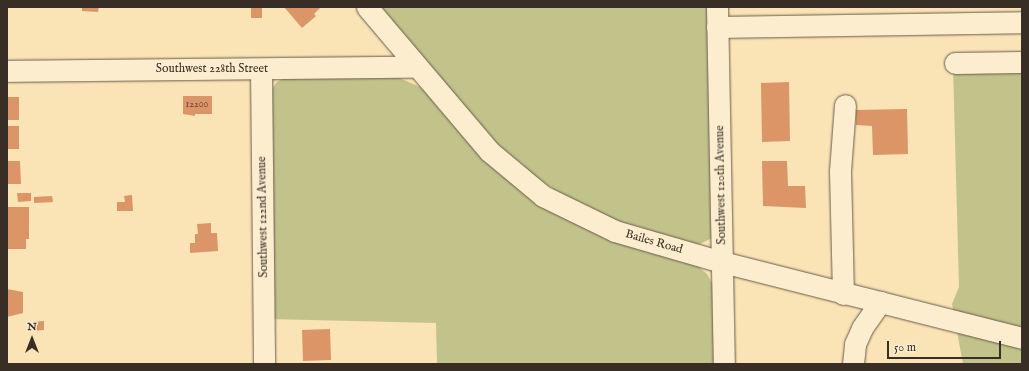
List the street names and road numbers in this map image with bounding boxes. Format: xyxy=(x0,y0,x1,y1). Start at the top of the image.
street label: Southwest 228th Street xyxy=(156,62,268,76)
street label: Southwest 120th Avenue xyxy=(713,125,729,245)
street label: Southwest 122nd Avenue xyxy=(255,156,271,278)
street label: Bailes Road xyxy=(624,227,684,257)

